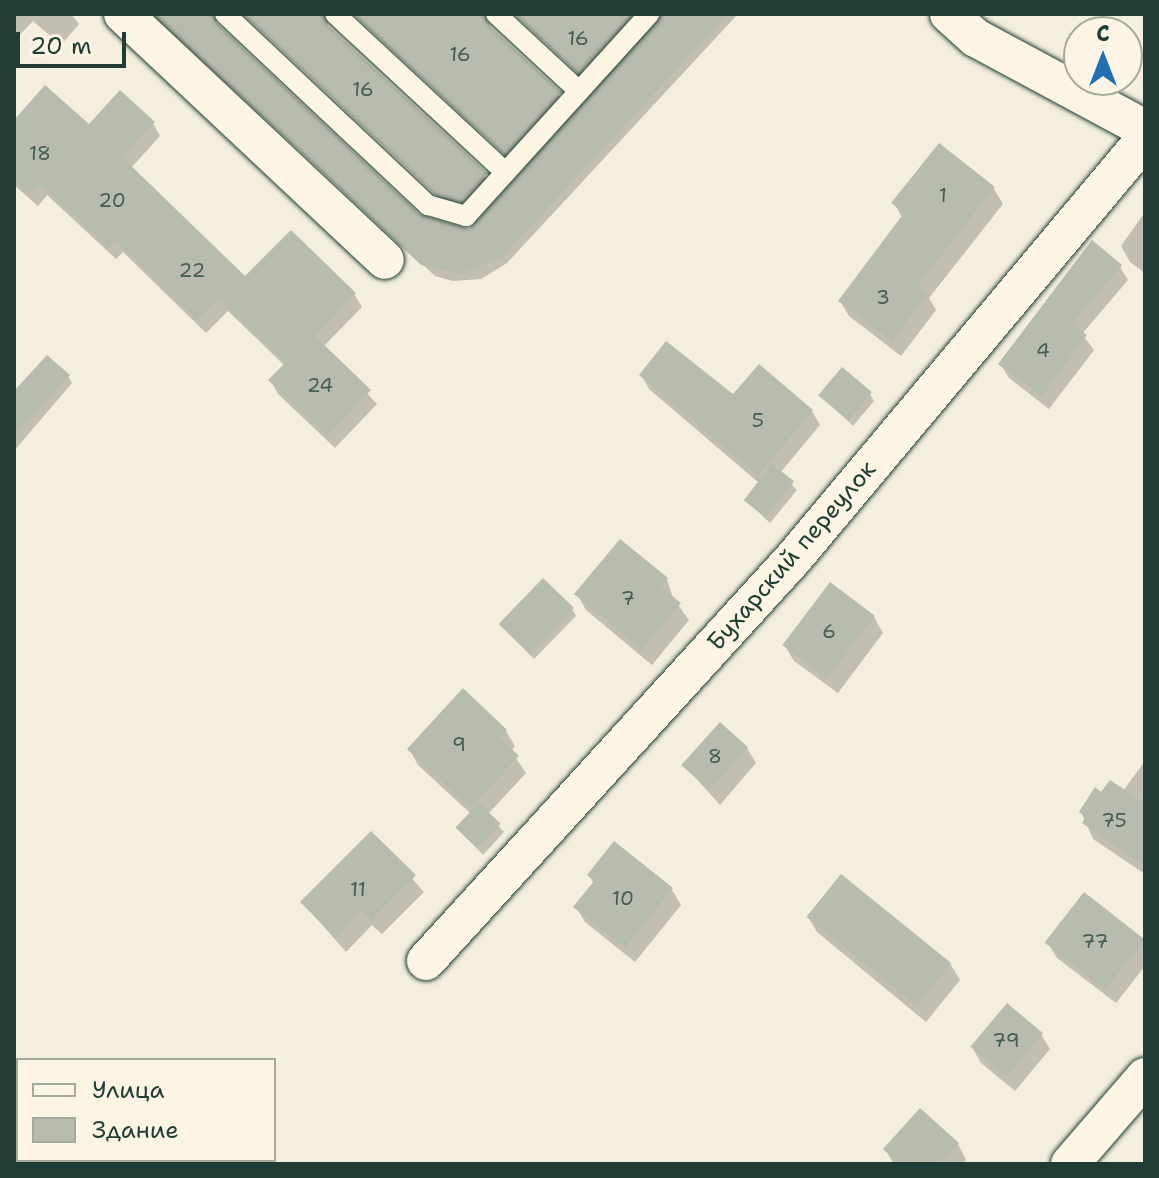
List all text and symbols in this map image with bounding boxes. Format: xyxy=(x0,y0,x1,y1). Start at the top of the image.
scale bar xyxy=(20,16,130,66)
north arrow xyxy=(1063,16,1143,96)
text: С xyxy=(1096,19,1110,48)
house number: 16 xyxy=(567,26,589,50)
text: 20 m xyxy=(30,30,92,62)
house number: 16 xyxy=(449,42,471,66)
house number: 16 xyxy=(352,77,374,101)
house number: 18 xyxy=(29,141,51,165)
house number: 1 xyxy=(939,183,947,207)
house number: 20 xyxy=(98,188,126,212)
house number: 22 xyxy=(179,258,205,282)
house number: 3 xyxy=(876,285,890,309)
house number: 4 xyxy=(1036,338,1050,362)
house number: 24 xyxy=(307,373,333,397)
house number: 5 xyxy=(752,408,764,432)
street label: Бухарский переулок xyxy=(702,455,882,657)
house number: 7 xyxy=(621,586,635,610)
house number: 6 xyxy=(822,619,836,643)
house number: 9 xyxy=(452,732,466,756)
house number: 8 xyxy=(708,744,722,768)
house number: 75 xyxy=(1101,808,1127,832)
house number: 11 xyxy=(350,877,366,901)
house number: 10 xyxy=(612,886,634,910)
house number: 77 xyxy=(1082,929,1108,953)
house number: 79 xyxy=(992,1028,1020,1052)
legend xyxy=(16,1058,276,1162)
text: Улица xyxy=(92,1074,165,1106)
text: Здание xyxy=(92,1114,179,1146)

